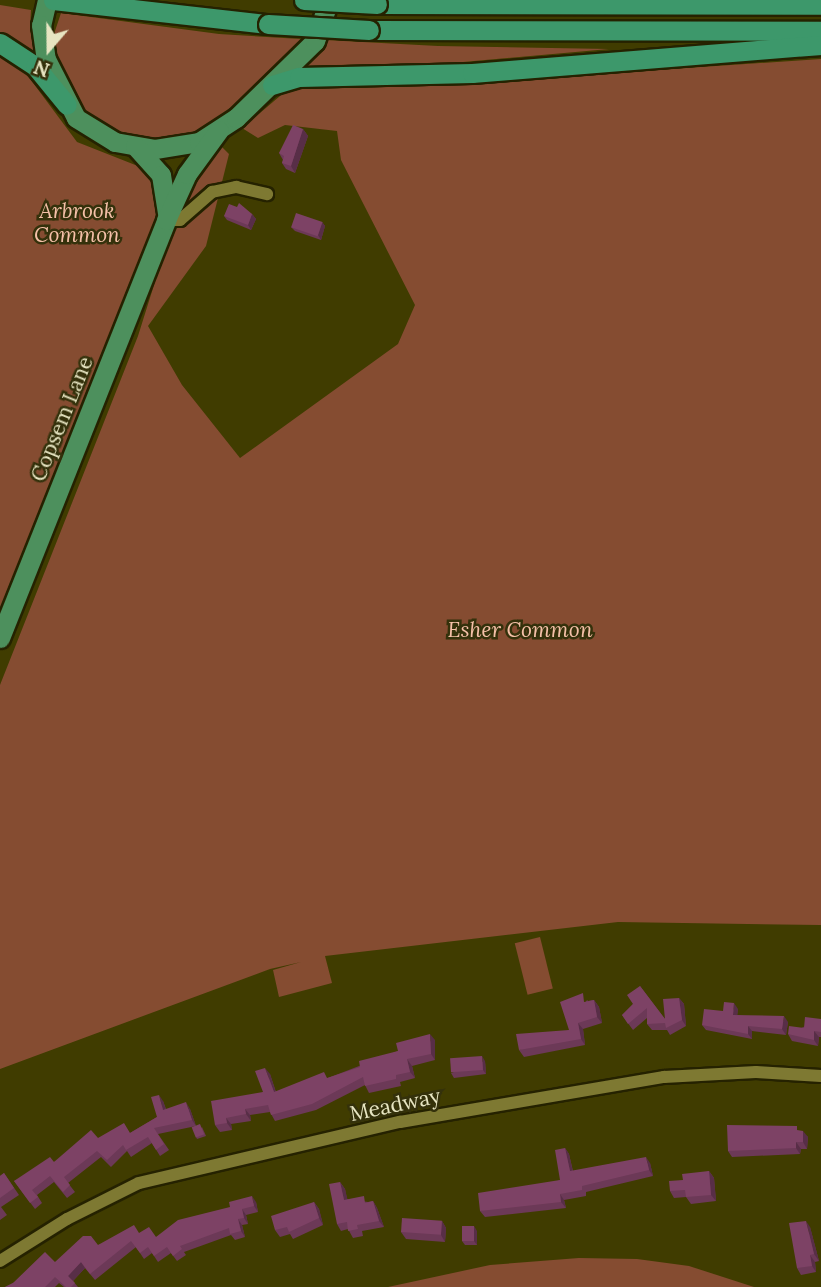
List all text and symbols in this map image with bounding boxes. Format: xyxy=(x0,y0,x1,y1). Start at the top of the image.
north arrow xyxy=(14,14,84,84)
text: N xyxy=(31,55,53,83)
park label: Arbrook Common xyxy=(34,198,120,248)
street label: Copsem Lane xyxy=(26,353,98,485)
park label: Esher Common xyxy=(447,617,593,643)
street label: Meadway xyxy=(347,1083,443,1127)

